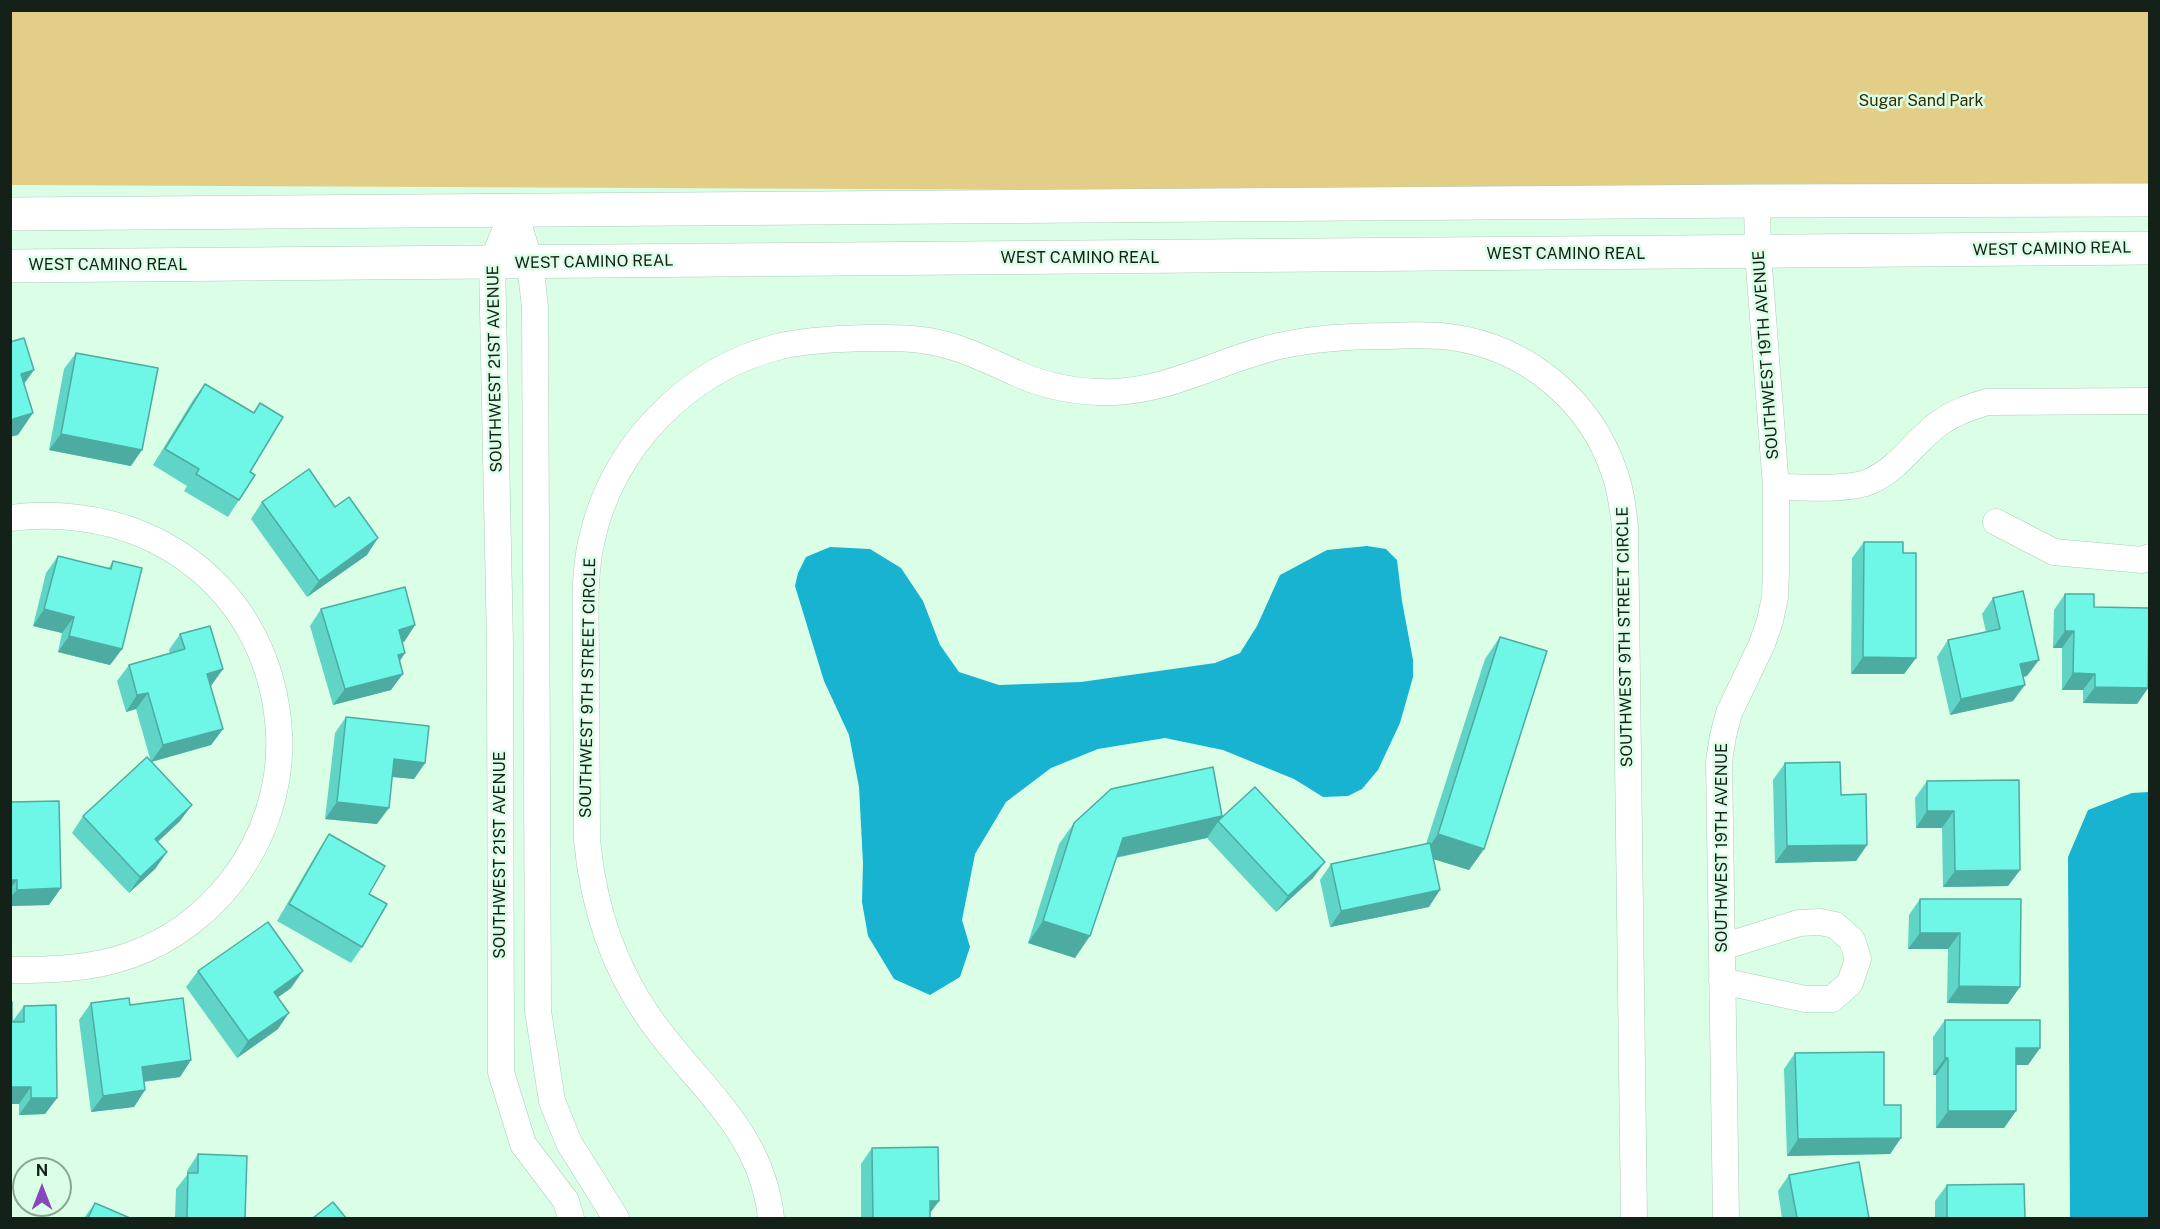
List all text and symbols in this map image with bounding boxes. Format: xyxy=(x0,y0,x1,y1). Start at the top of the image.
park label: Sugar Sand Park xyxy=(1859,91,1983,111)
street label: WEST CAMINO REAL xyxy=(1972,238,2132,260)
street label: WEST CAMINO REAL xyxy=(1487,244,1645,264)
street label: WEST CAMINO REAL xyxy=(1001,248,1159,268)
street label: SOUTHWEST 19TH AVENUE xyxy=(1749,250,1783,460)
street label: WEST CAMINO REAL xyxy=(514,251,674,273)
street label: WEST CAMINO REAL xyxy=(29,255,187,275)
street label: SOUTHWEST 21ST AVENUE xyxy=(484,265,506,473)
street label: SOUTHWEST 9TH STREET CIRCLE xyxy=(1613,507,1637,767)
street label: SOUTHWEST 9TH STREET CIRCLE xyxy=(576,558,600,818)
street label: SOUTHWEST 19TH AVENUE xyxy=(1712,743,1732,953)
street label: SOUTHWEST 21ST AVENUE xyxy=(490,751,510,959)
north arrow xyxy=(12,1157,72,1217)
text: N xyxy=(36,1161,48,1180)

